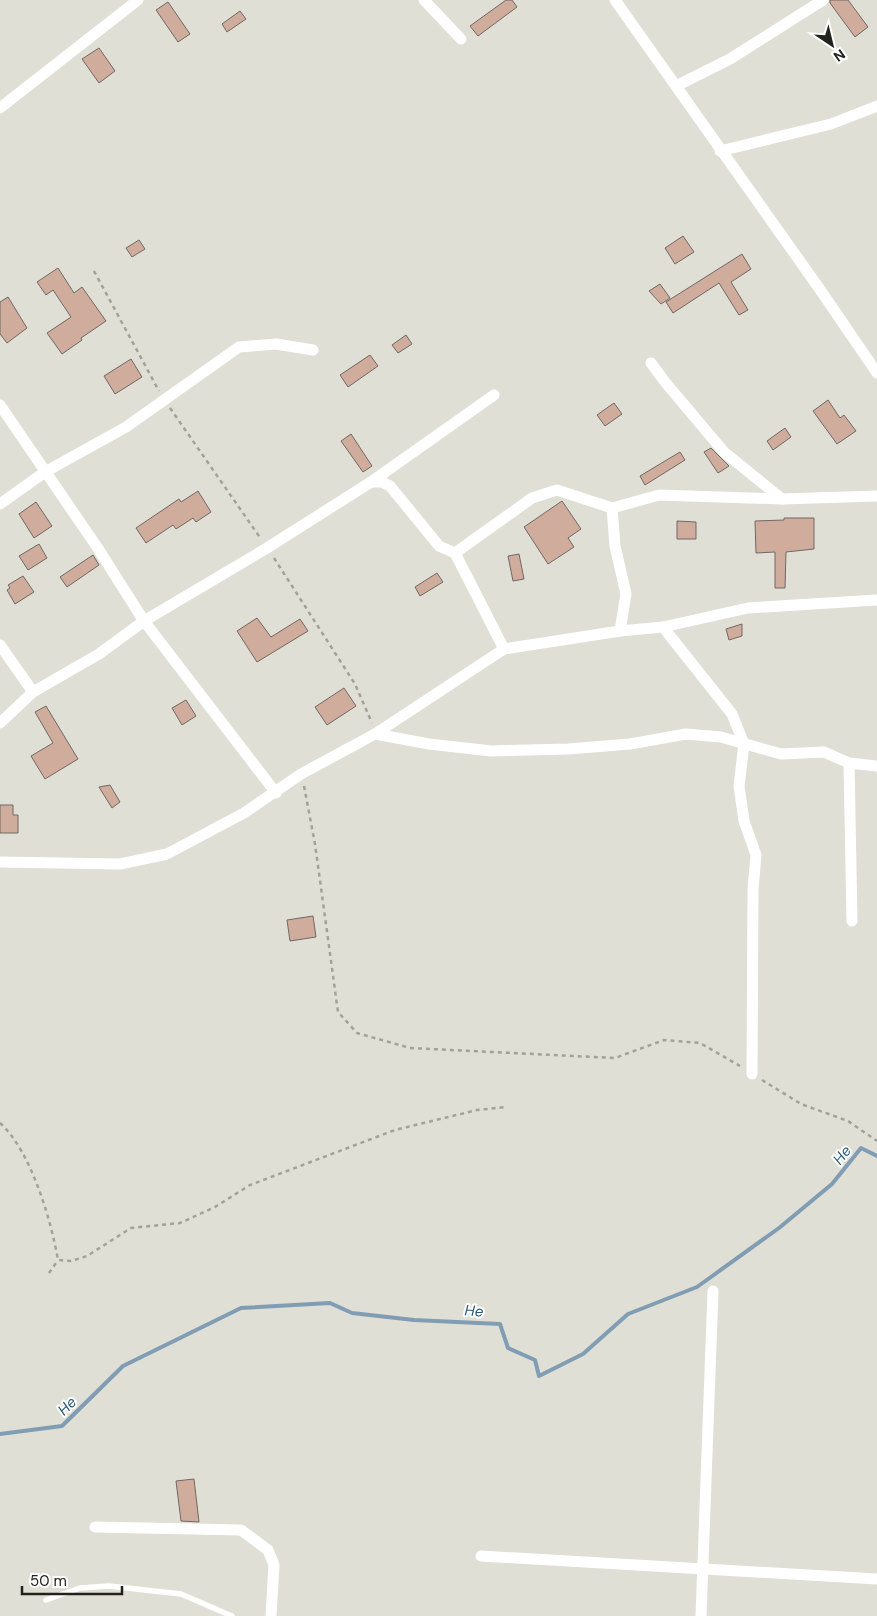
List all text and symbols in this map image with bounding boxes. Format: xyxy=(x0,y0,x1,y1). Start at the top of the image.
north arrow xyxy=(807,20,857,70)
text: N xyxy=(830,45,849,66)
water label: He xyxy=(828,1141,856,1169)
water label: He xyxy=(464,1300,485,1322)
water label: He xyxy=(53,1392,81,1420)
scale bar xyxy=(22,1564,122,1596)
text: 50 m xyxy=(30,1571,67,1591)

